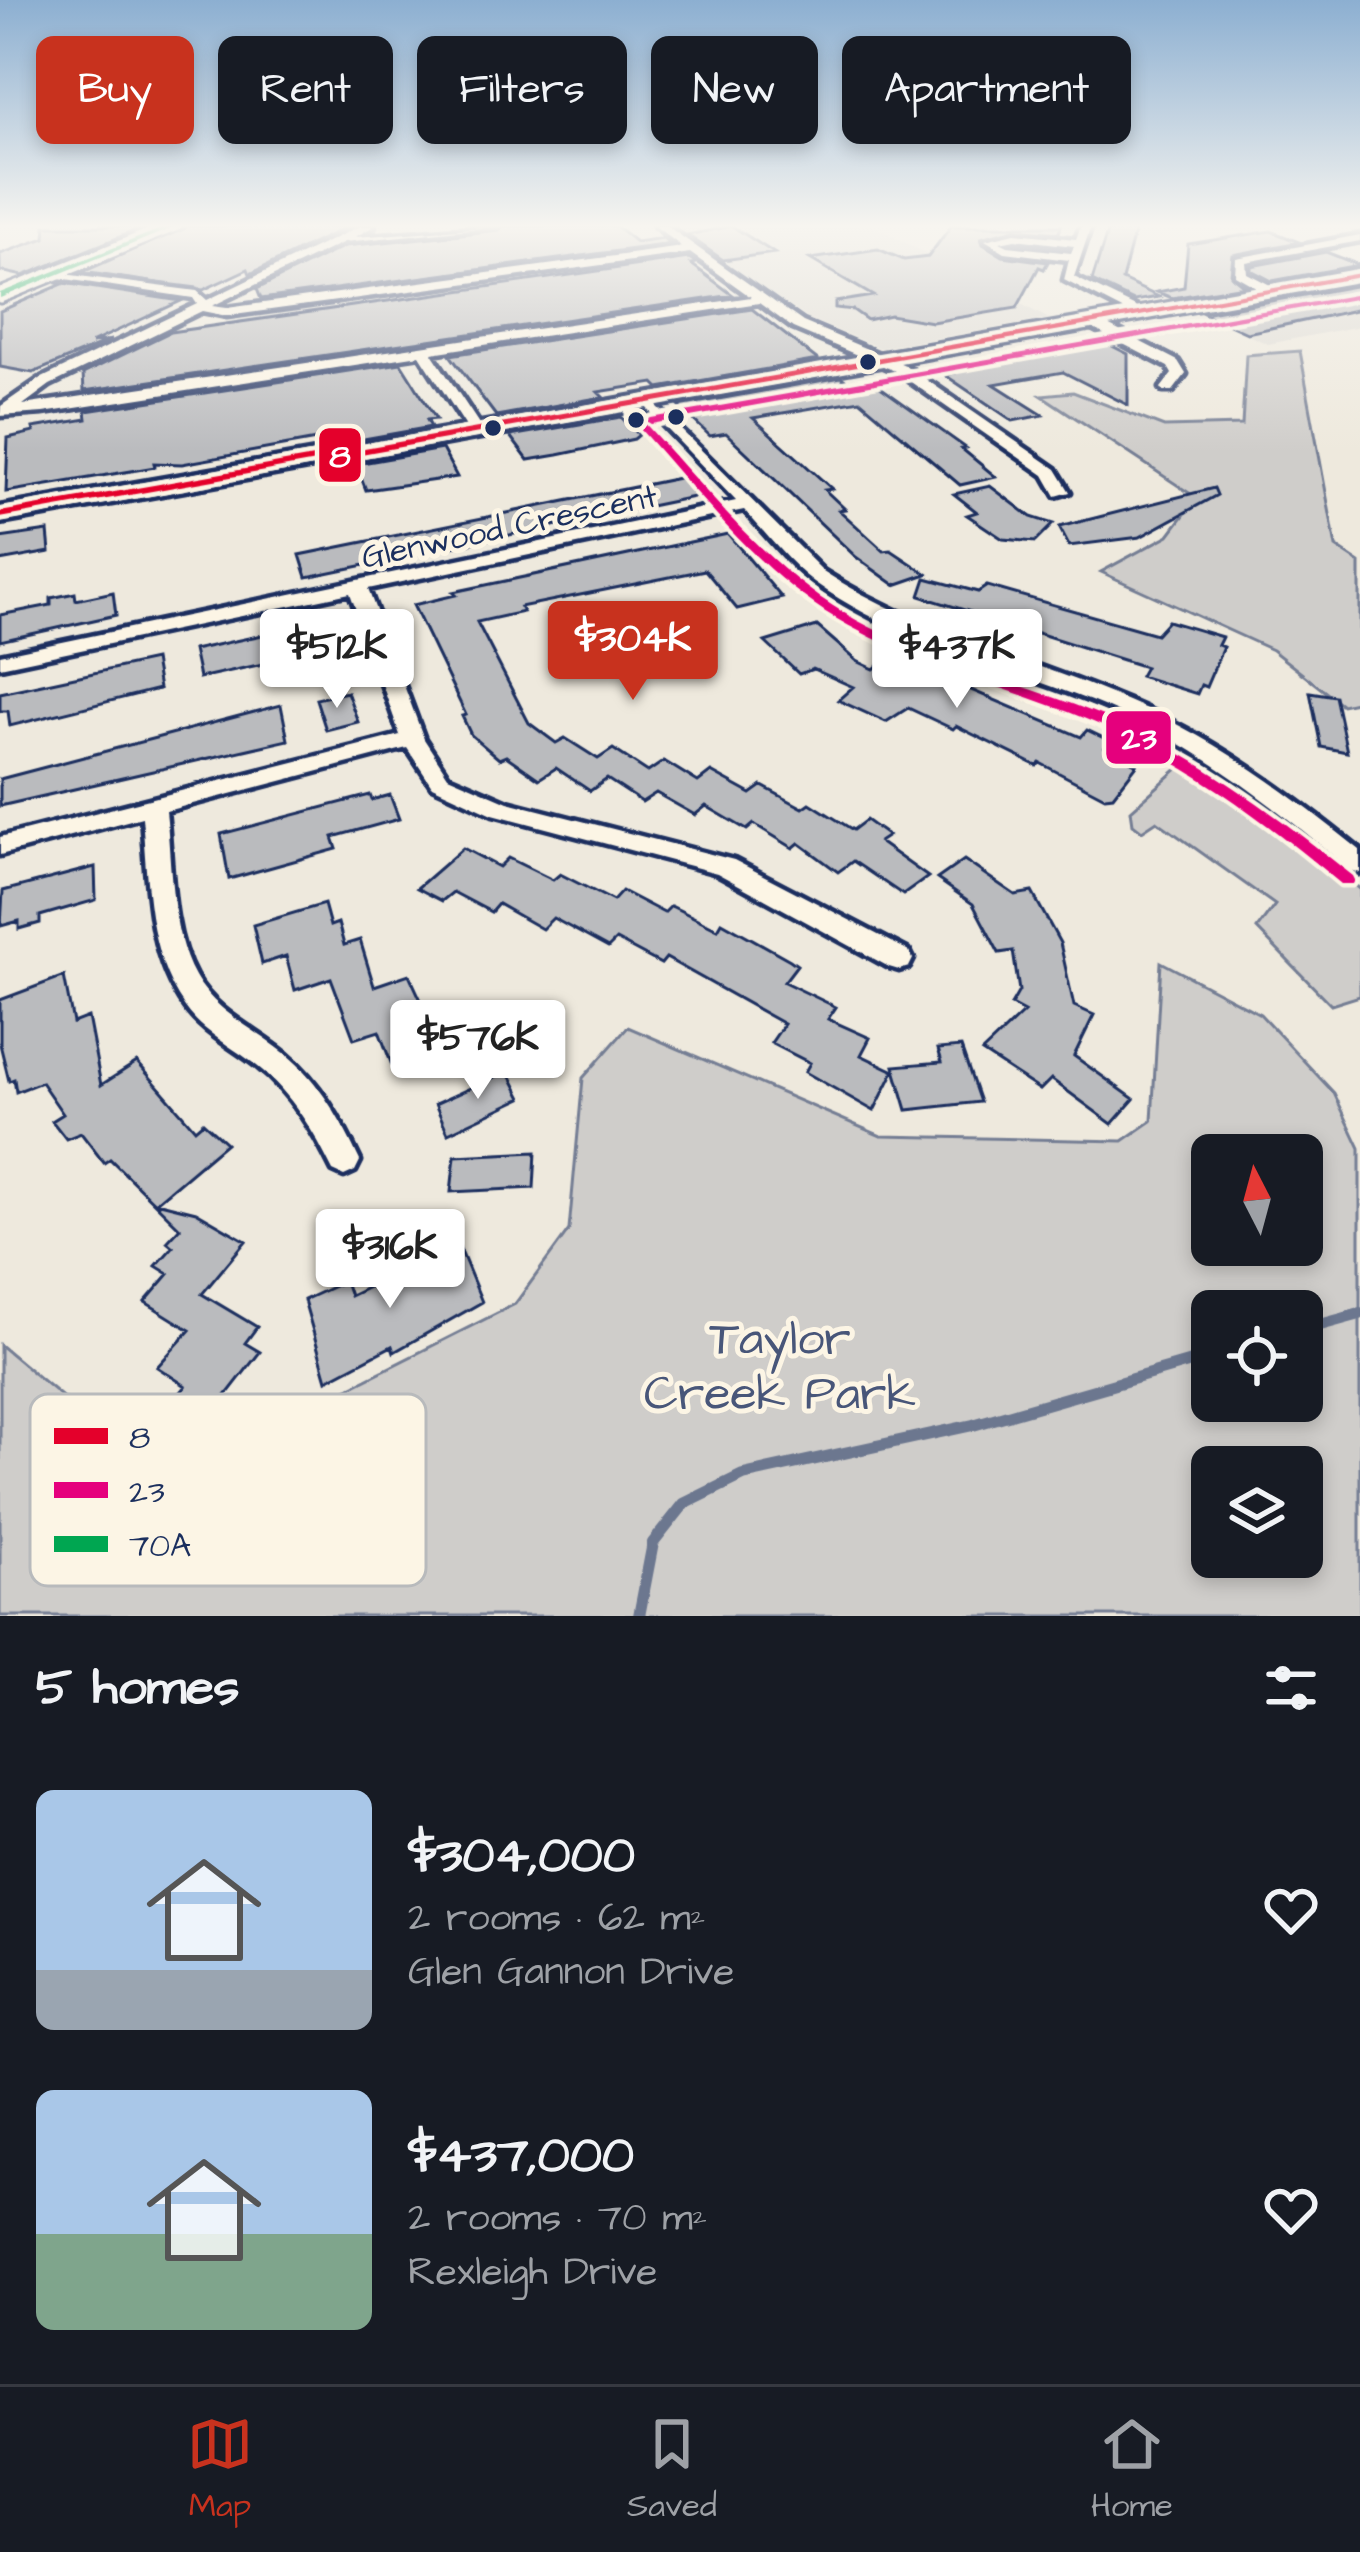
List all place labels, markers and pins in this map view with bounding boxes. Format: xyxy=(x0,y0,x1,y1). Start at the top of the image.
unlabelled marker xyxy=(857,351,879,373)
unlabelled marker xyxy=(665,406,687,428)
unlabelled marker xyxy=(625,409,647,431)
unlabelled marker xyxy=(482,417,504,439)
pin: $304K xyxy=(549,601,717,703)
pin: $512K xyxy=(253,609,421,711)
pin: $437K xyxy=(873,609,1041,711)
pin: $576K xyxy=(394,1000,562,1102)
pin: $316K xyxy=(306,1209,474,1311)

